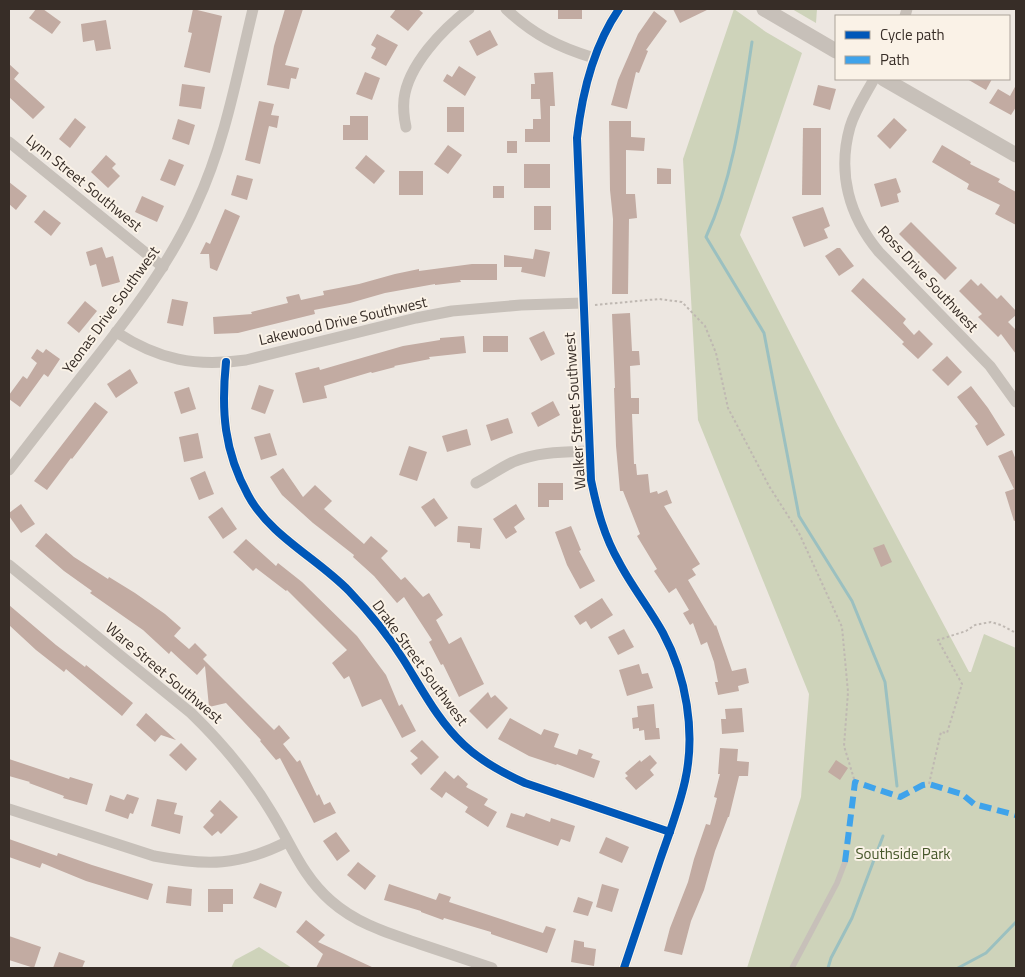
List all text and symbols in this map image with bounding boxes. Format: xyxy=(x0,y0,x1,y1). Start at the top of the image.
legend xyxy=(835,15,1010,80)
text: Cycle path xyxy=(880,23,945,46)
text: Path xyxy=(880,48,910,71)
street label: Lynn Street Southwest xyxy=(21,129,148,237)
street label: Ross Drive Southwest xyxy=(873,220,985,338)
street label: Yeonas Drive Southwest xyxy=(56,241,165,378)
street label: Lakewood Drive Southwest xyxy=(256,290,430,351)
street label: Walker Street Southwest xyxy=(557,331,591,490)
street label: Drake Street Southwest xyxy=(367,595,474,731)
street label: Ware Street Southwest xyxy=(101,617,229,729)
park label: Southside Park xyxy=(855,842,951,865)

